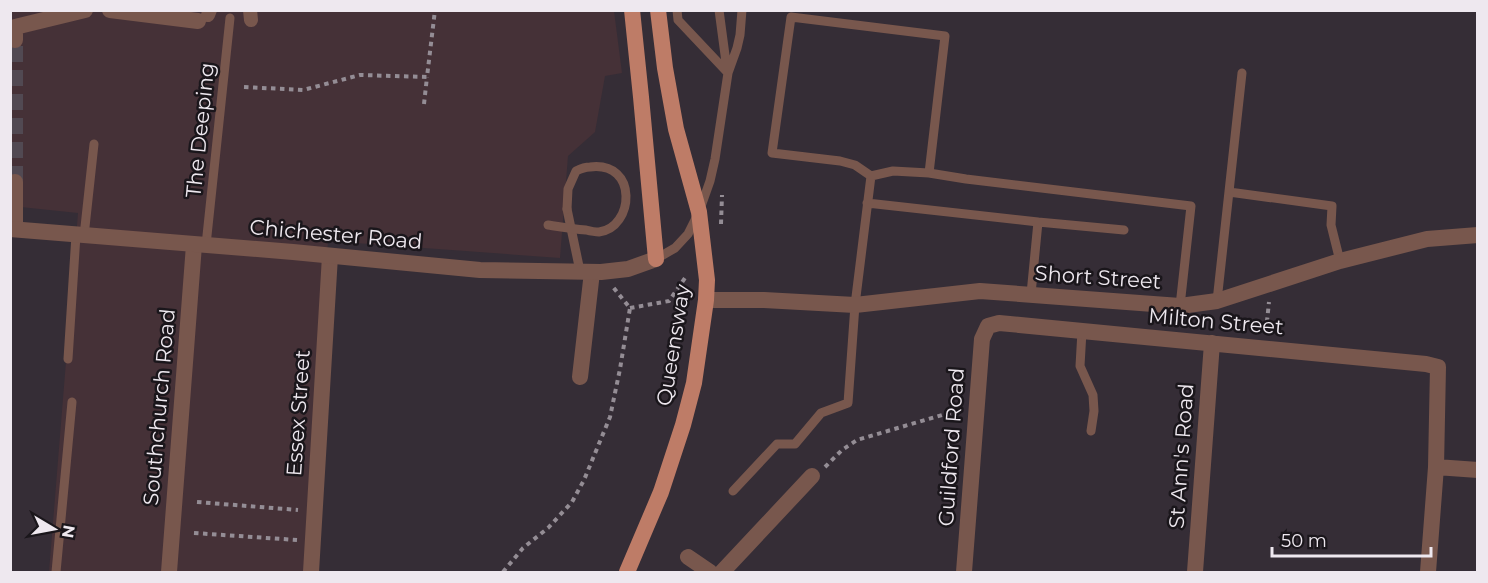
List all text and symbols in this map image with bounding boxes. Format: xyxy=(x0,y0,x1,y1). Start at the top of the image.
street label: The Deeping xyxy=(180,61,220,199)
street label: Chichester Road xyxy=(249,214,423,254)
street label: Short Street xyxy=(1034,260,1162,294)
street label: Queensway xyxy=(651,282,695,408)
street label: Milton Street xyxy=(1147,303,1285,339)
street label: Southchurch Road xyxy=(138,308,180,506)
street label: Essex Street xyxy=(281,349,315,477)
street label: Guildford Road xyxy=(933,367,969,527)
street label: St Ann's Road xyxy=(1163,383,1199,529)
north arrow xyxy=(24,499,84,559)
scale bar xyxy=(1272,520,1431,558)
text: N xyxy=(58,523,79,540)
text: 50 m xyxy=(1281,530,1327,552)

